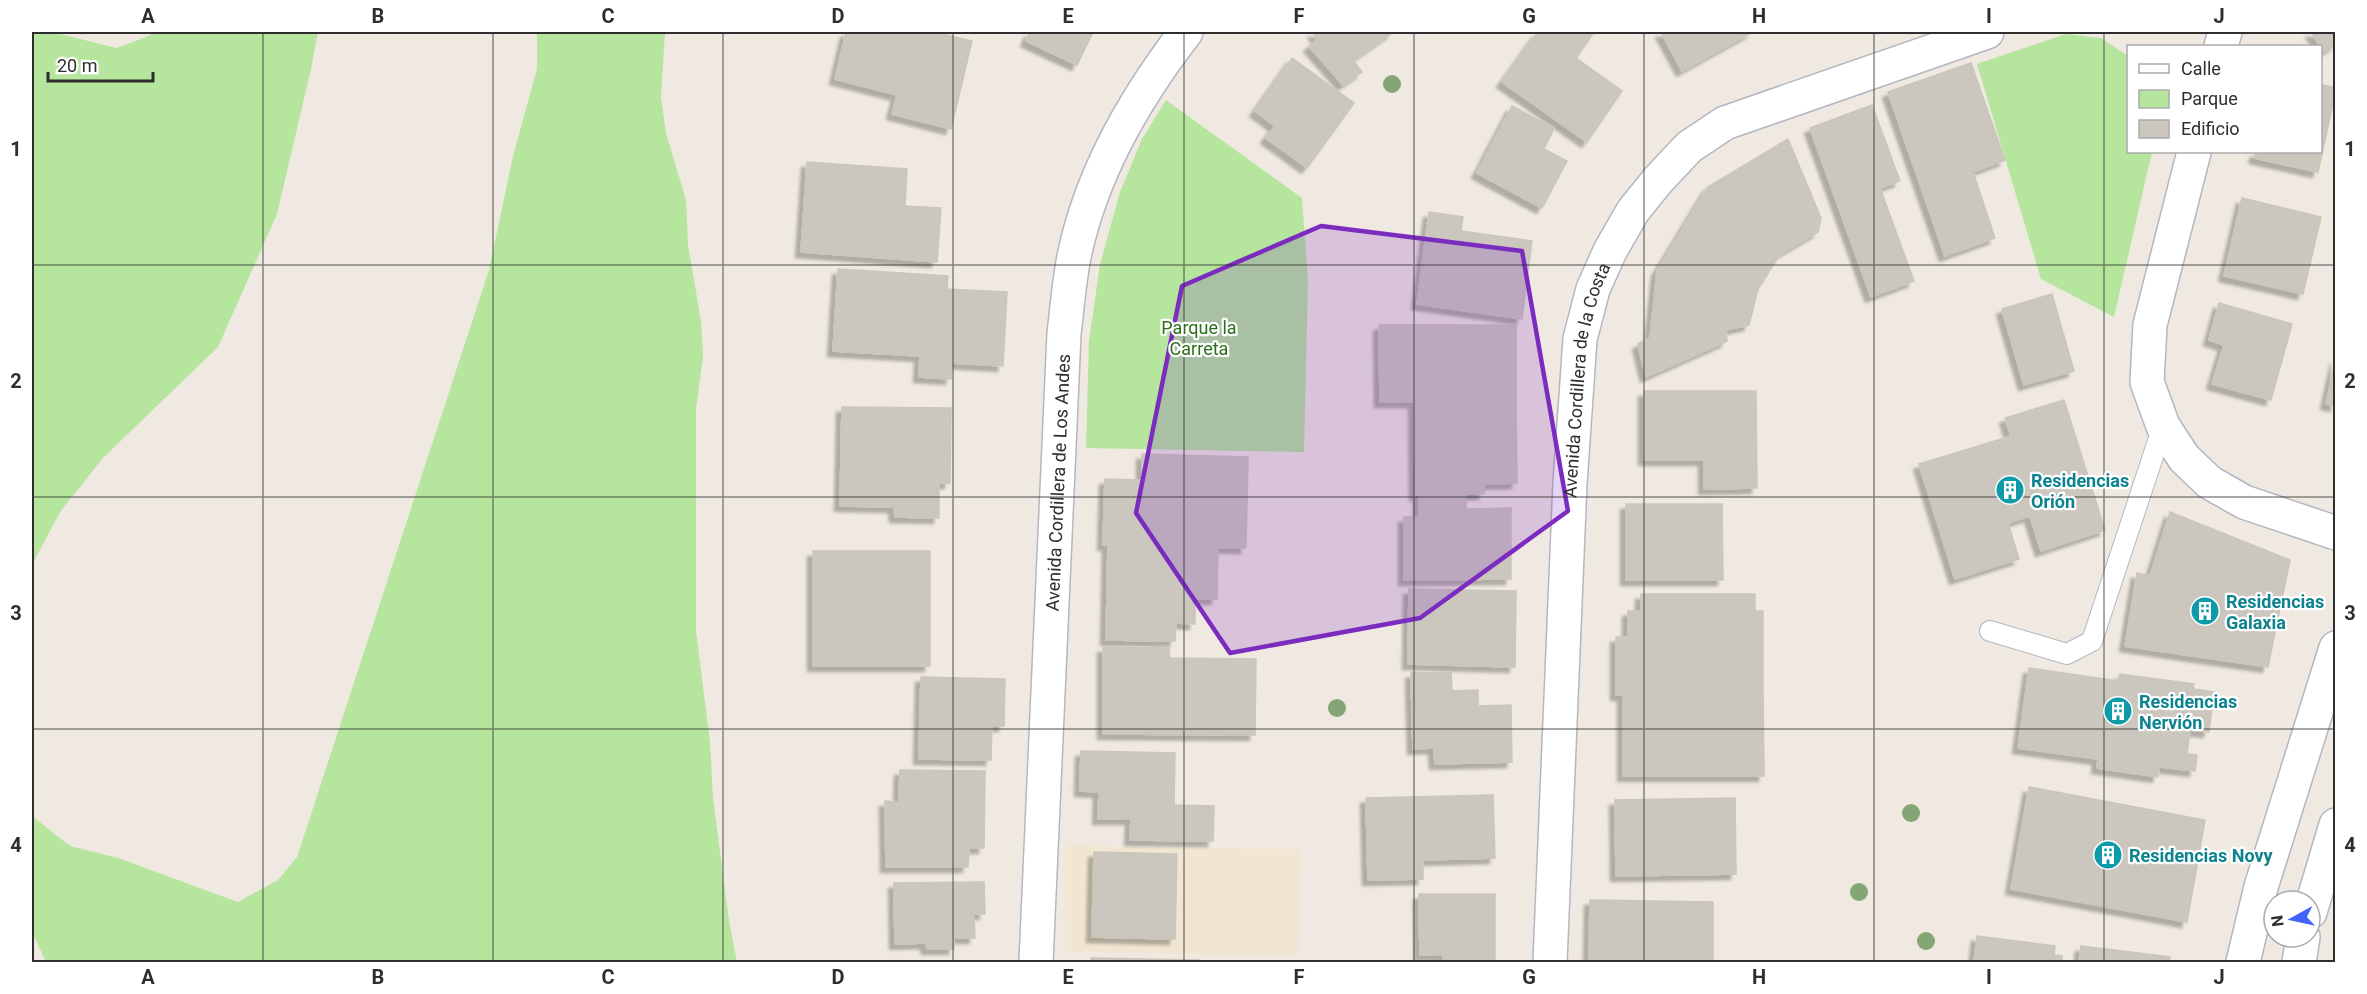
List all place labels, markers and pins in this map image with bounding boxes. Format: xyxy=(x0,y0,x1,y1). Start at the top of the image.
place label: Residencias Orión xyxy=(2031,470,2129,512)
building icon: Residencias Orión xyxy=(1994,474,2026,506)
place label: Residencias Galaxia xyxy=(2226,591,2324,633)
building icon: Residencias Galaxia xyxy=(2189,595,2221,627)
place label: Residencias Nervión xyxy=(2139,691,2237,733)
building icon: Residencias Nervión xyxy=(2102,695,2134,727)
building icon: Residencias Novy xyxy=(2092,839,2124,871)
place label: Residencias Novy xyxy=(2129,845,2274,866)

